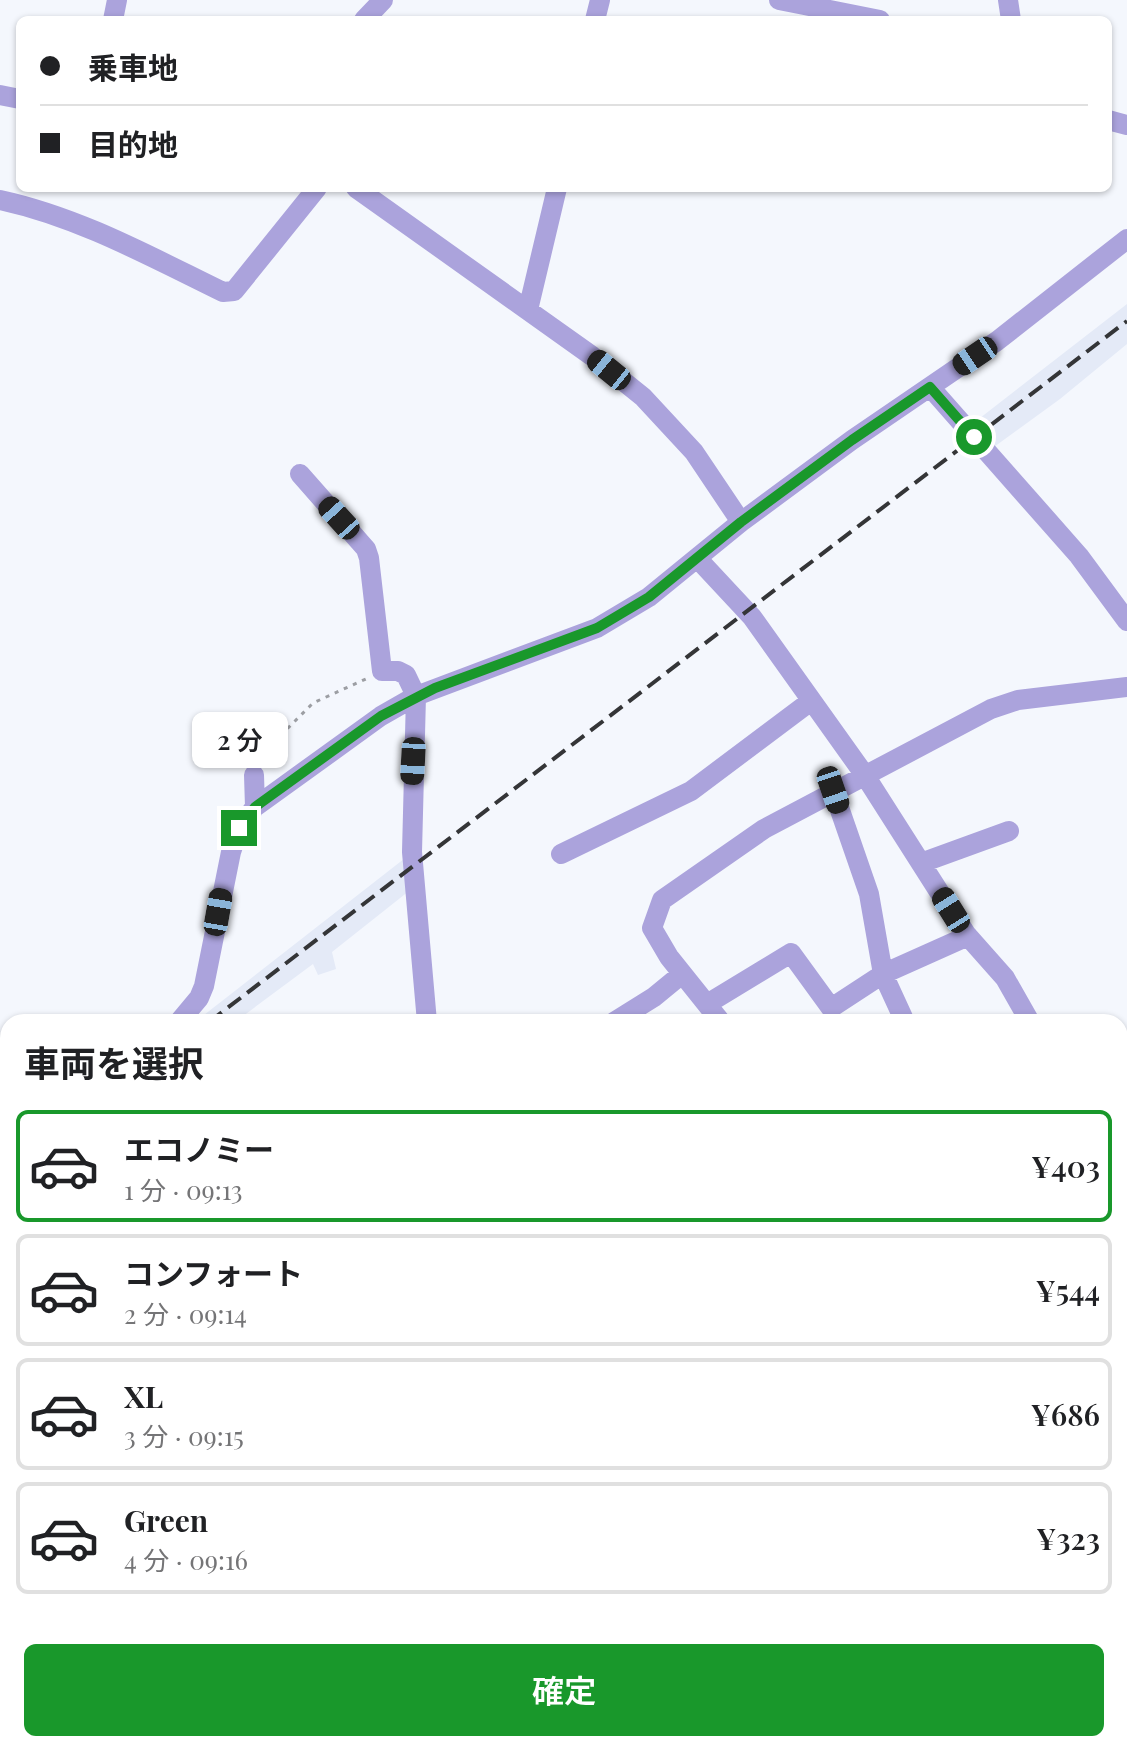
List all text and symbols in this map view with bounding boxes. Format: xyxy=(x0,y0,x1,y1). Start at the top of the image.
text: 乗車地 xyxy=(88,47,178,87)
text: 目的地 xyxy=(88,124,178,164)
car xyxy=(948,333,1002,379)
car xyxy=(583,346,635,394)
route start xyxy=(956,419,992,455)
car xyxy=(314,492,364,544)
callout: 2 分 xyxy=(191,712,287,768)
text: 2 分 xyxy=(217,722,263,757)
car xyxy=(400,736,426,786)
car xyxy=(814,763,852,817)
route end xyxy=(221,810,257,846)
car xyxy=(928,883,974,937)
car xyxy=(202,886,234,938)
text: 車両を選択 xyxy=(24,1038,204,1086)
text: エコノミー xyxy=(124,1129,274,1169)
icon: car xyxy=(28,1130,100,1202)
text: ¥403 xyxy=(1031,1146,1100,1186)
text: 1 分 · 09:13 xyxy=(124,1172,243,1207)
text: コンフォート xyxy=(124,1253,303,1293)
icon: car xyxy=(28,1254,100,1326)
text: ¥544 xyxy=(1036,1270,1100,1310)
text: 2 分 · 09:14 xyxy=(124,1296,247,1331)
text: XL xyxy=(124,1376,163,1416)
icon: car xyxy=(28,1378,100,1450)
text: ¥686 xyxy=(1031,1394,1100,1434)
text: 3 分 · 09:15 xyxy=(124,1418,244,1453)
text: Green xyxy=(124,1500,208,1540)
icon: car xyxy=(28,1502,100,1574)
text: ¥323 xyxy=(1036,1518,1100,1558)
text: 4 分 · 09:16 xyxy=(124,1542,248,1577)
button: 確定 xyxy=(24,1644,1104,1736)

